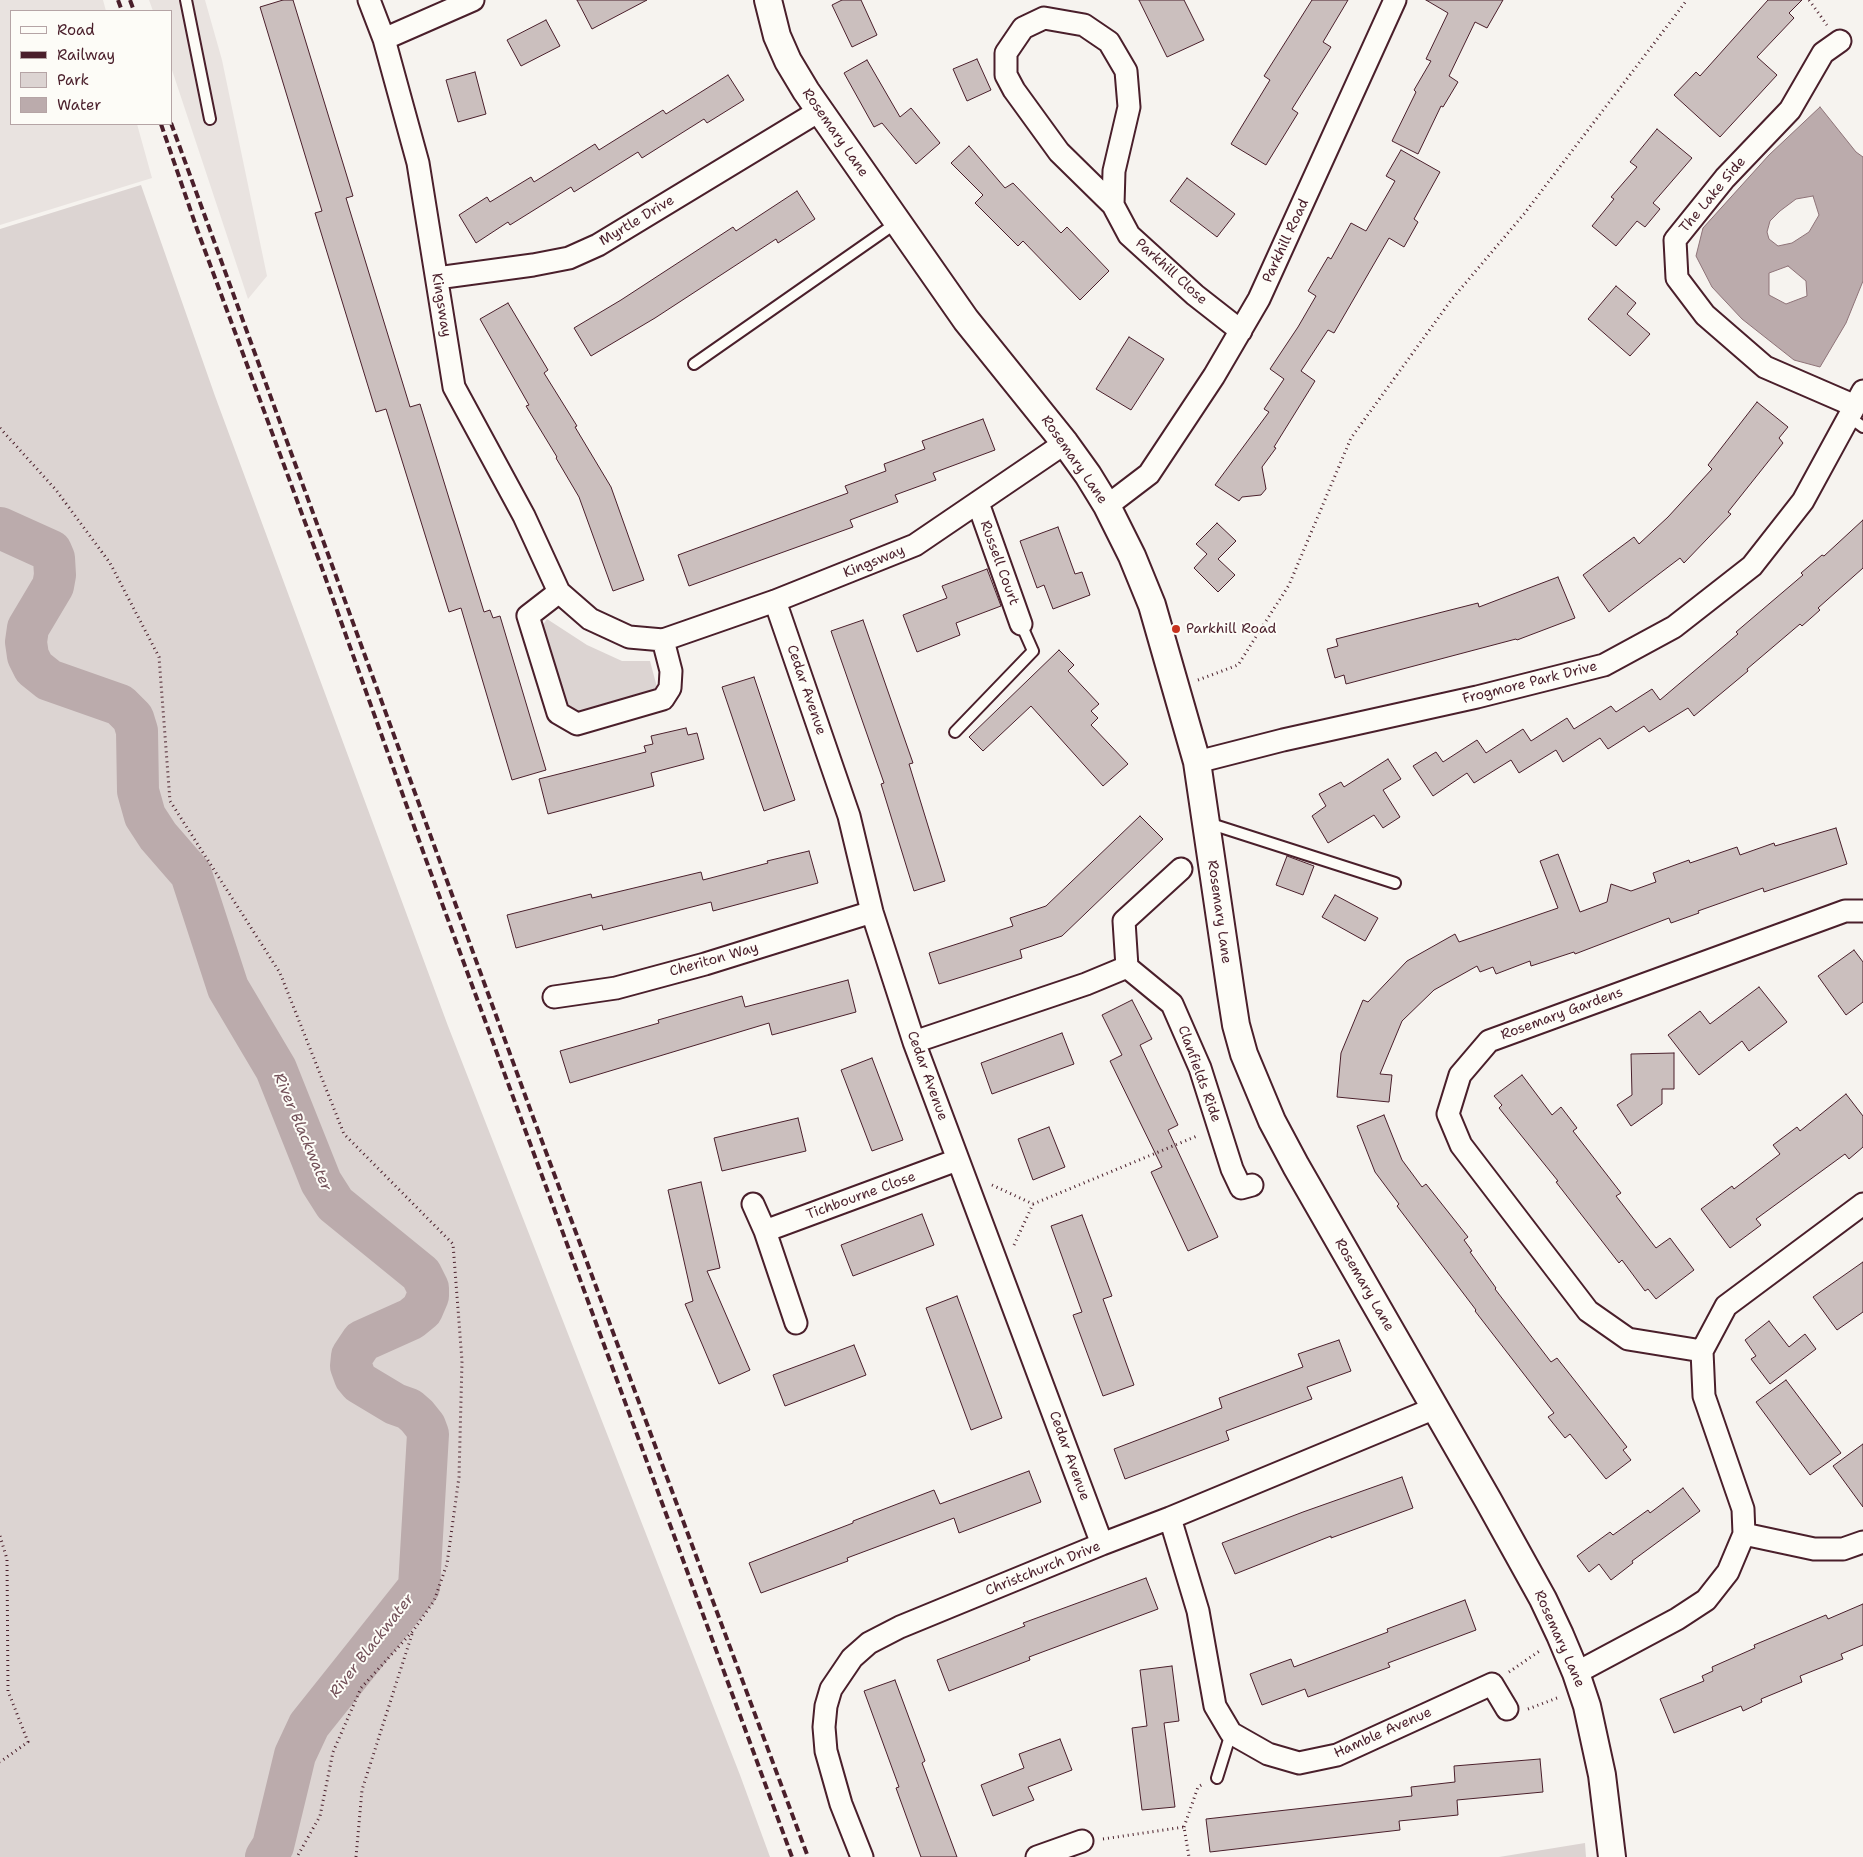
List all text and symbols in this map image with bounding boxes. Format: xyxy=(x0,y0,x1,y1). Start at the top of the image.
legend xyxy=(10,10,172,125)
text: Road xyxy=(57,20,95,40)
text: Railway xyxy=(57,45,115,65)
text: Park xyxy=(57,70,89,90)
street label: Rosemary Lane xyxy=(798,85,872,181)
text: Water xyxy=(57,95,101,115)
street label: The Lake Side xyxy=(1676,154,1750,236)
street label: Myrtle Drive xyxy=(597,192,677,250)
street label: Parkhill Road xyxy=(1259,196,1313,286)
street label: Parkhill Close xyxy=(1132,235,1210,309)
street label: Kingsway xyxy=(428,272,454,338)
street label: Rosemary Lane xyxy=(1037,412,1111,508)
street label: Russell Court xyxy=(976,518,1022,608)
street label: Kingsway xyxy=(841,542,907,582)
place label: Parkhill Road xyxy=(1186,621,1276,637)
marker: Parkhill Road xyxy=(1170,623,1182,635)
street label: Cedar Avenue xyxy=(783,643,829,737)
street label: Frogmore Park Drive xyxy=(1461,658,1599,708)
street label: Rosemary Lane xyxy=(1203,859,1235,965)
street label: Cheriton Way xyxy=(668,939,760,981)
street label: Rosemary Gardens xyxy=(1499,984,1625,1044)
street label: Clanfields Ride xyxy=(1174,1023,1224,1125)
street label: Cedar Avenue xyxy=(903,1029,951,1123)
water label: River Blackwater xyxy=(269,1070,335,1194)
street label: Tichbourne Close xyxy=(804,1168,918,1224)
street label: Rosemary Lane xyxy=(1331,1236,1397,1334)
street label: Cedar Avenue xyxy=(1045,1409,1093,1503)
street label: Christchurch Drive xyxy=(983,1538,1103,1600)
street label: Rosemary Lane xyxy=(1530,1588,1588,1690)
water label: River Blackwater xyxy=(326,1591,418,1701)
street label: Hamble Avenue xyxy=(1332,1704,1434,1762)

